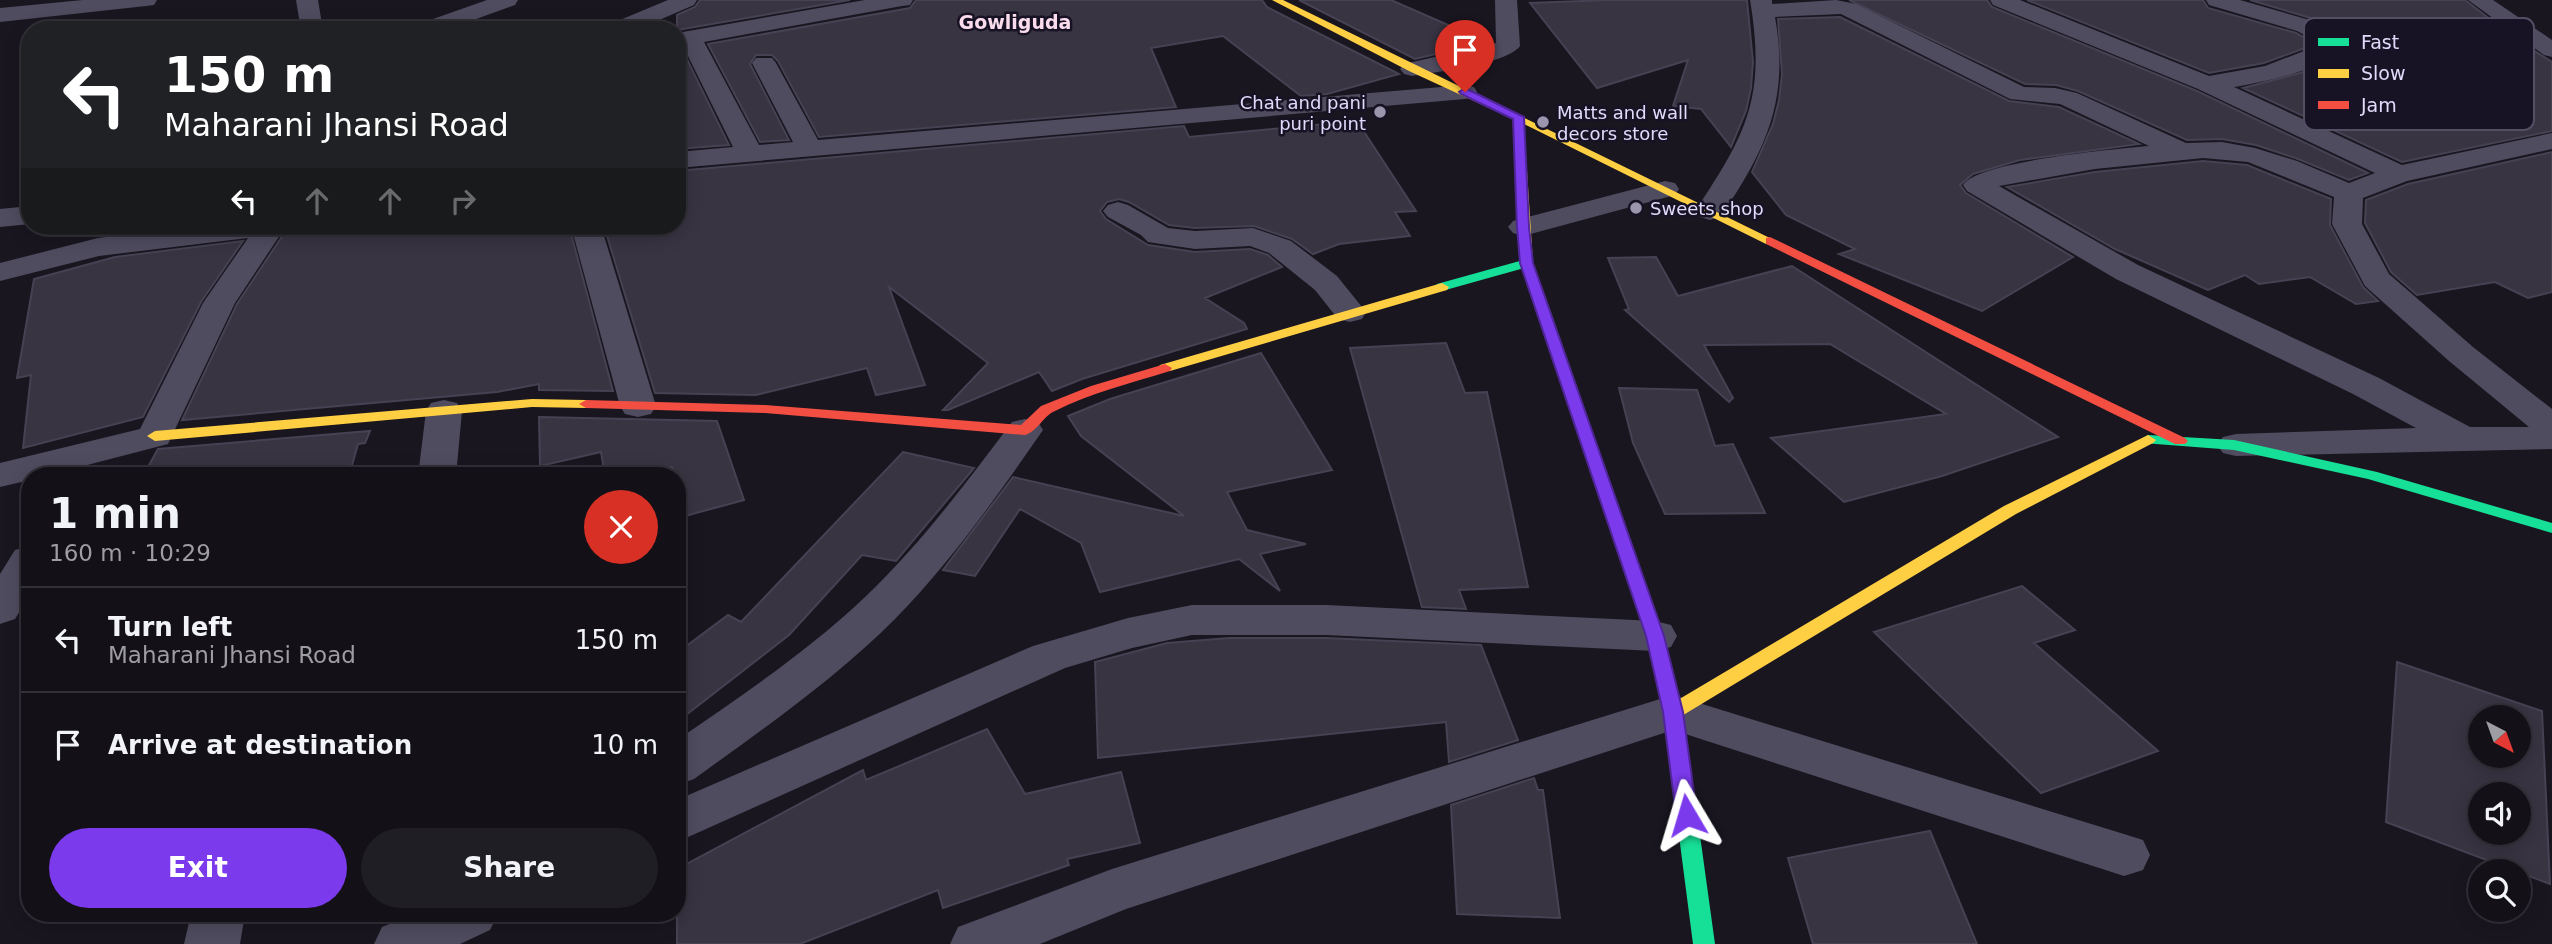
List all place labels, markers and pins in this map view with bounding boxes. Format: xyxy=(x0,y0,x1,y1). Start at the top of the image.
pin xyxy=(1435,20,1495,92)
place label: Chat and pani puri point xyxy=(1240,92,1366,134)
place label: Matts and wall decors store xyxy=(1557,102,1688,144)
marker: Chat and pani puri point xyxy=(1372,104,1388,120)
marker: Matts and wall decors store xyxy=(1535,114,1551,130)
place label: Sweets shop xyxy=(1650,198,1764,219)
marker: Sweets shop xyxy=(1628,200,1644,216)

